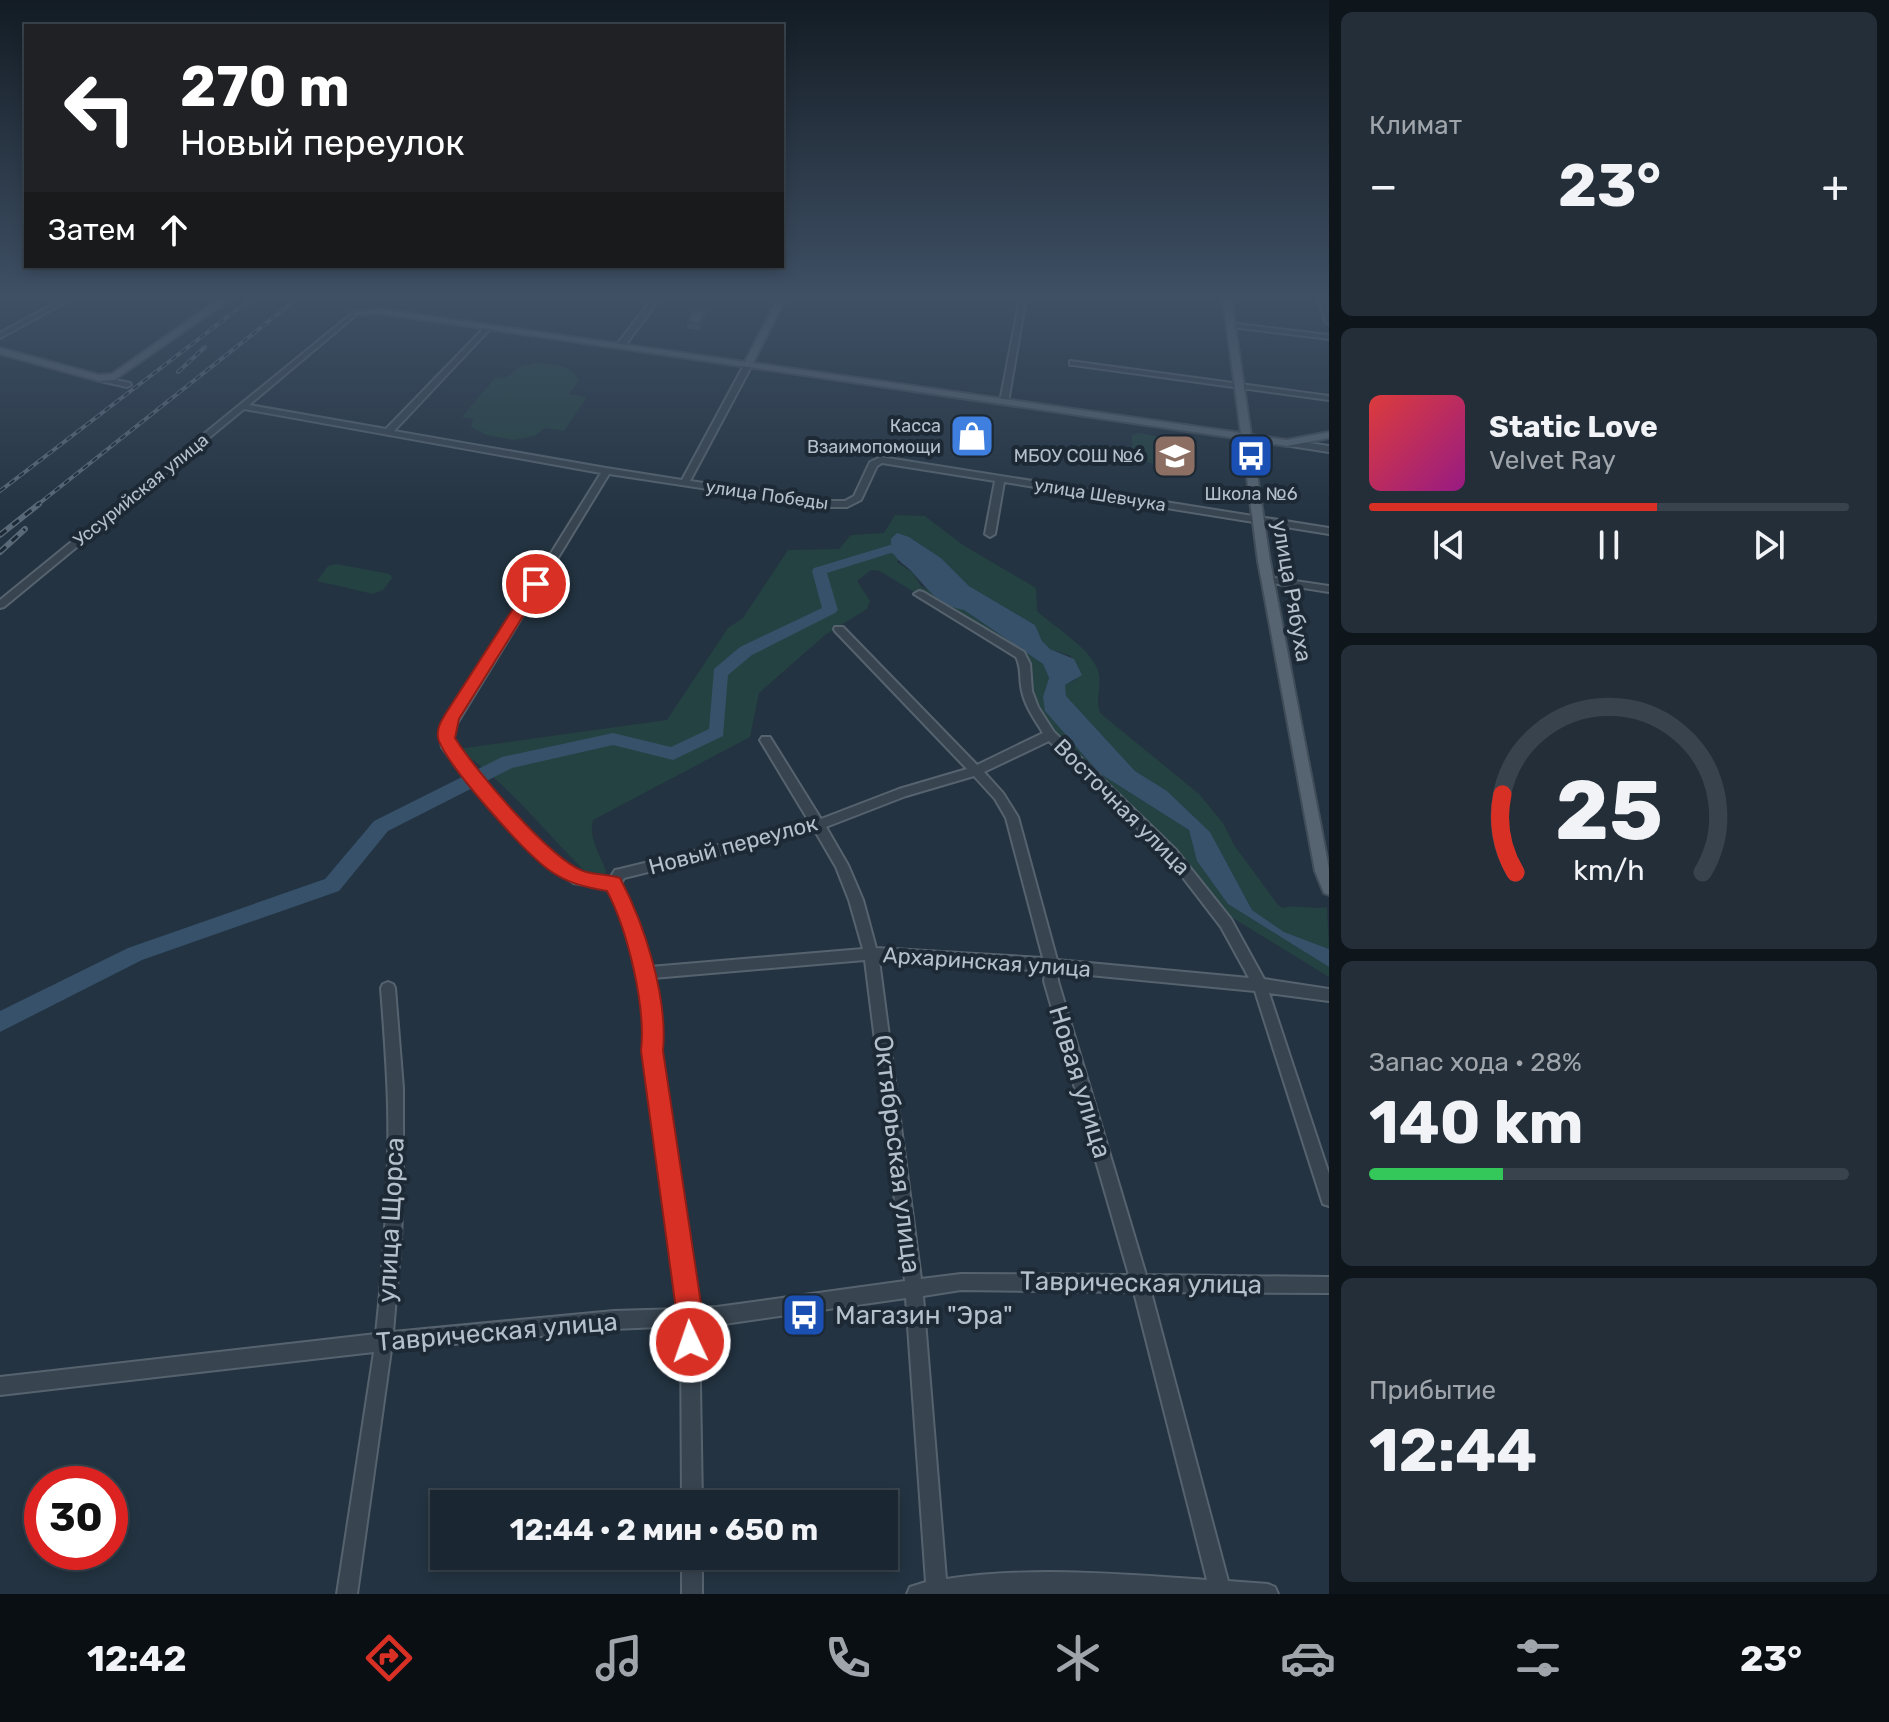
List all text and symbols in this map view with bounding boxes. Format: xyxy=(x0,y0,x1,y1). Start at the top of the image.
text: 270 m xyxy=(180,54,350,120)
icon: left xyxy=(48,56,152,160)
text: Климат xyxy=(1369,110,1462,141)
text: Новый переулок xyxy=(180,121,465,164)
text: 23° xyxy=(1558,150,1661,221)
text: − xyxy=(1369,160,1398,212)
text: + xyxy=(1822,160,1849,212)
icon: ahead xyxy=(152,208,196,252)
text: Затем xyxy=(48,212,136,248)
text: Static Love xyxy=(1489,409,1658,445)
shop icon: Касса Взаимопомощи xyxy=(948,412,996,460)
place label: Касса Взаимопомощи xyxy=(807,415,941,458)
street label: Уссурийская улица xyxy=(69,429,213,551)
school or university icon: МБОУ СОШ №6 xyxy=(1151,432,1199,480)
bus stop icon: Школа №6 xyxy=(1227,432,1275,480)
place label: МБОУ СОШ №6 xyxy=(1014,445,1144,467)
text: Velvet Ray xyxy=(1489,445,1616,476)
street label: улица Шевчука xyxy=(1033,474,1167,516)
street label: улица Победы xyxy=(704,476,830,514)
place label: Школа №6 xyxy=(1204,483,1298,505)
street label: улица Рябуха xyxy=(1266,518,1318,664)
icon: previous xyxy=(1427,523,1471,567)
icon: pause xyxy=(1587,523,1631,567)
icon: next xyxy=(1747,523,1791,567)
pin xyxy=(502,550,570,618)
icon: arrive xyxy=(514,562,558,606)
street label: Восточная улица xyxy=(1048,733,1196,881)
text: 25 xyxy=(1555,761,1663,860)
street label: Новый переулок xyxy=(646,809,821,881)
text: km/h xyxy=(1573,853,1645,887)
street label: Архаринская улица xyxy=(882,941,1092,983)
street label: Новая улица xyxy=(1042,1002,1118,1162)
street label: Октябрьская улица xyxy=(867,1033,927,1275)
text: Запас хода · 28% xyxy=(1369,1047,1582,1078)
text: 140 km xyxy=(1369,1087,1583,1158)
street label: улица Щорса xyxy=(371,1136,411,1304)
street label: Таврическая улица xyxy=(1020,1265,1262,1301)
bus stop icon: Магазин "Эра" xyxy=(780,1291,828,1339)
position arrow xyxy=(648,1300,732,1384)
place label: Магазин "Эра" xyxy=(835,1300,1013,1331)
street label: Таврическая улица xyxy=(375,1306,619,1358)
text: Прибытие xyxy=(1369,1375,1496,1406)
text: 12:44 xyxy=(1369,1415,1537,1486)
speed limit sign: 30 xyxy=(24,1466,128,1570)
text: 12:44 · 2 мин · 650 m xyxy=(510,1512,818,1548)
icon: directions xyxy=(361,1630,417,1686)
icon: music xyxy=(591,1630,647,1686)
icon: phone xyxy=(820,1630,876,1686)
icon: climate xyxy=(1050,1630,1106,1686)
icon: car xyxy=(1280,1630,1336,1686)
icon: filters xyxy=(1510,1630,1566,1686)
text: 12:42 xyxy=(87,1637,187,1680)
text: 23° xyxy=(1740,1637,1802,1680)

